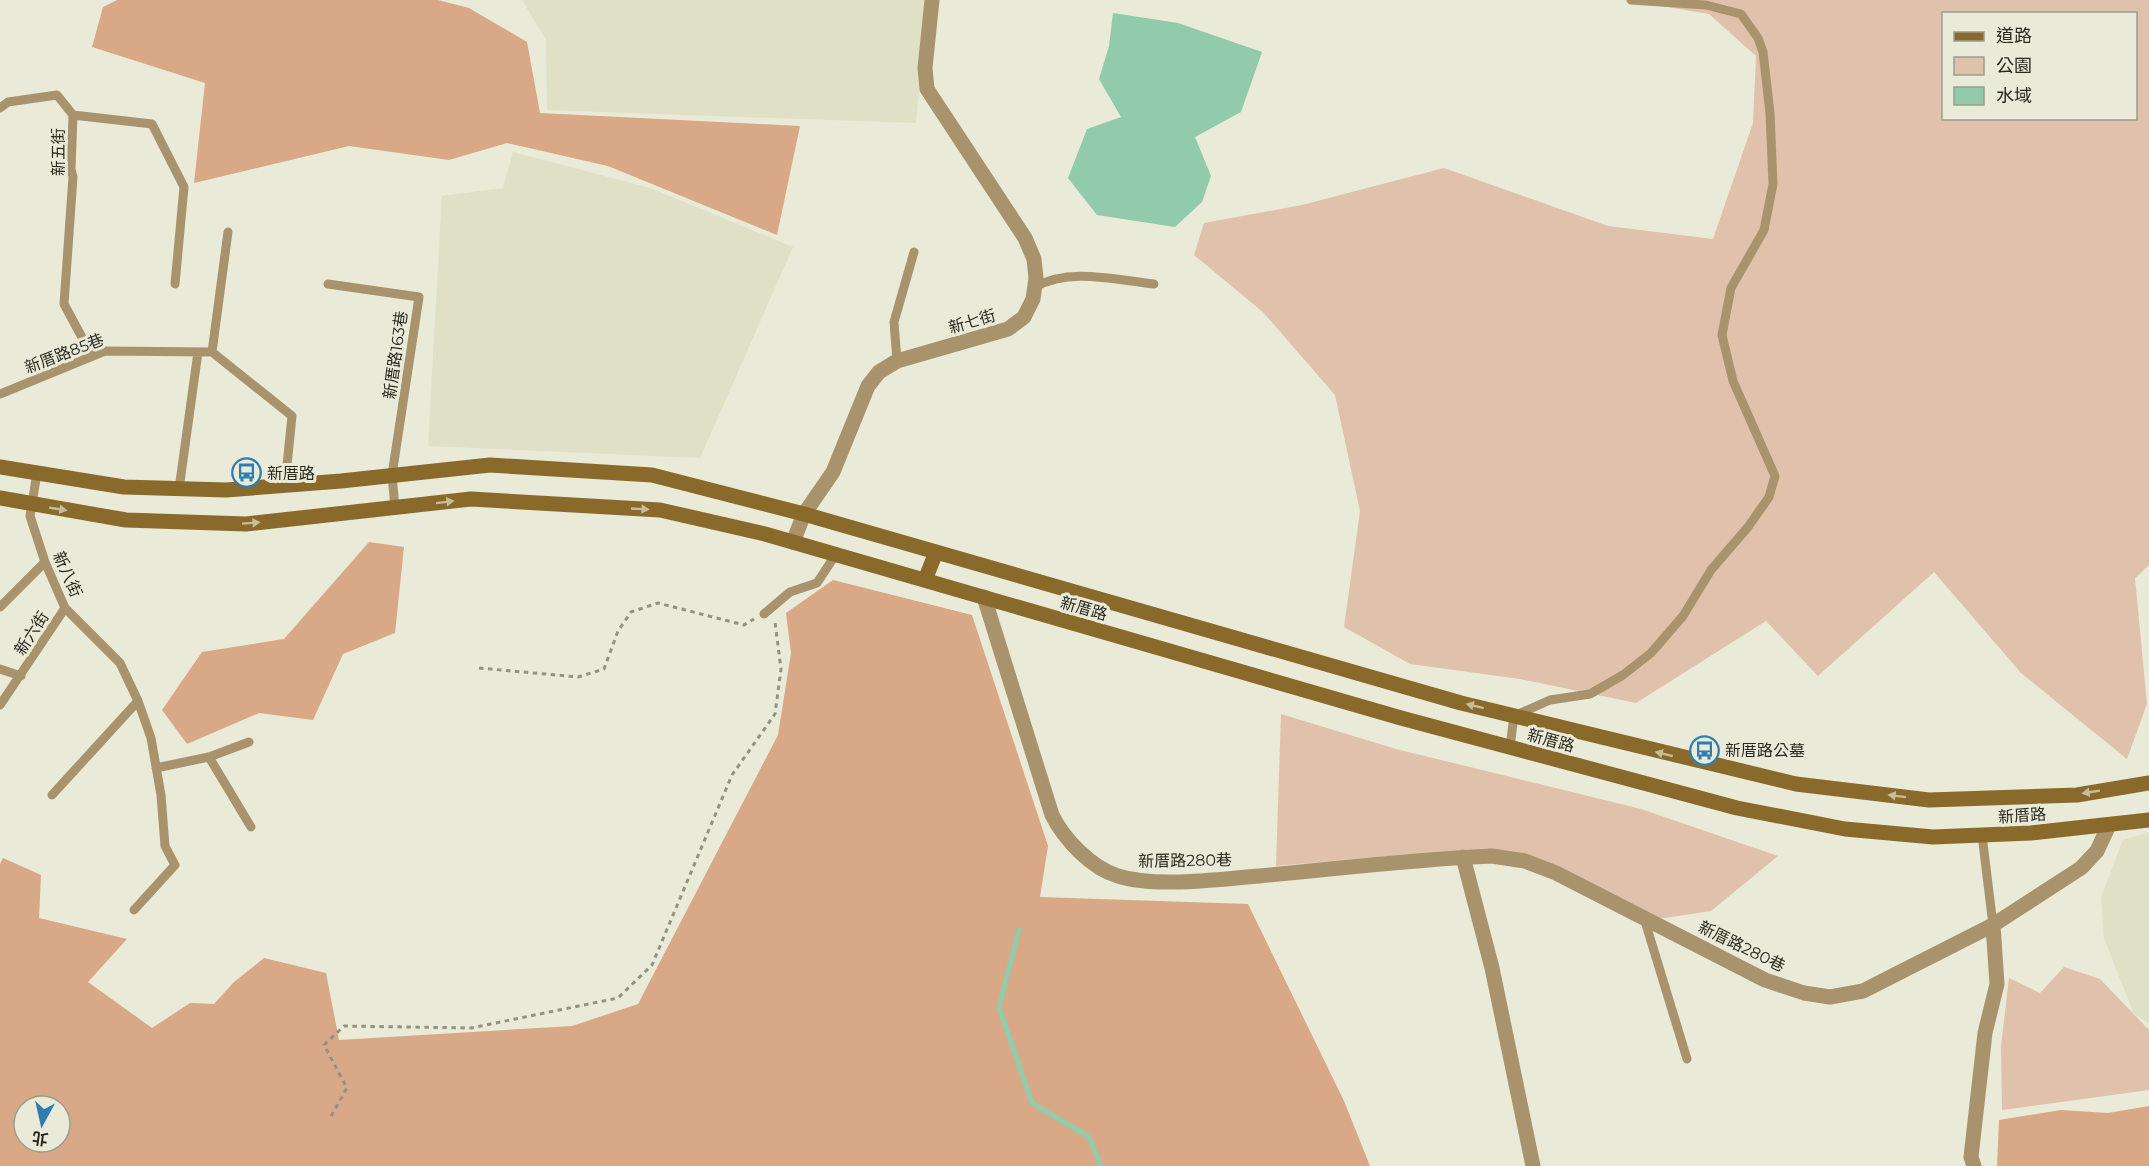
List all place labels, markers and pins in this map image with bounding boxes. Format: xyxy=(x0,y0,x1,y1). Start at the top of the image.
bus stop icon: 新厝路 xyxy=(230,457,262,489)
place label: 新厝路 xyxy=(267,464,315,483)
bus stop icon: 新厝路公墓 xyxy=(1688,734,1720,766)
place label: 新厝路公墓 xyxy=(1725,741,1805,760)

